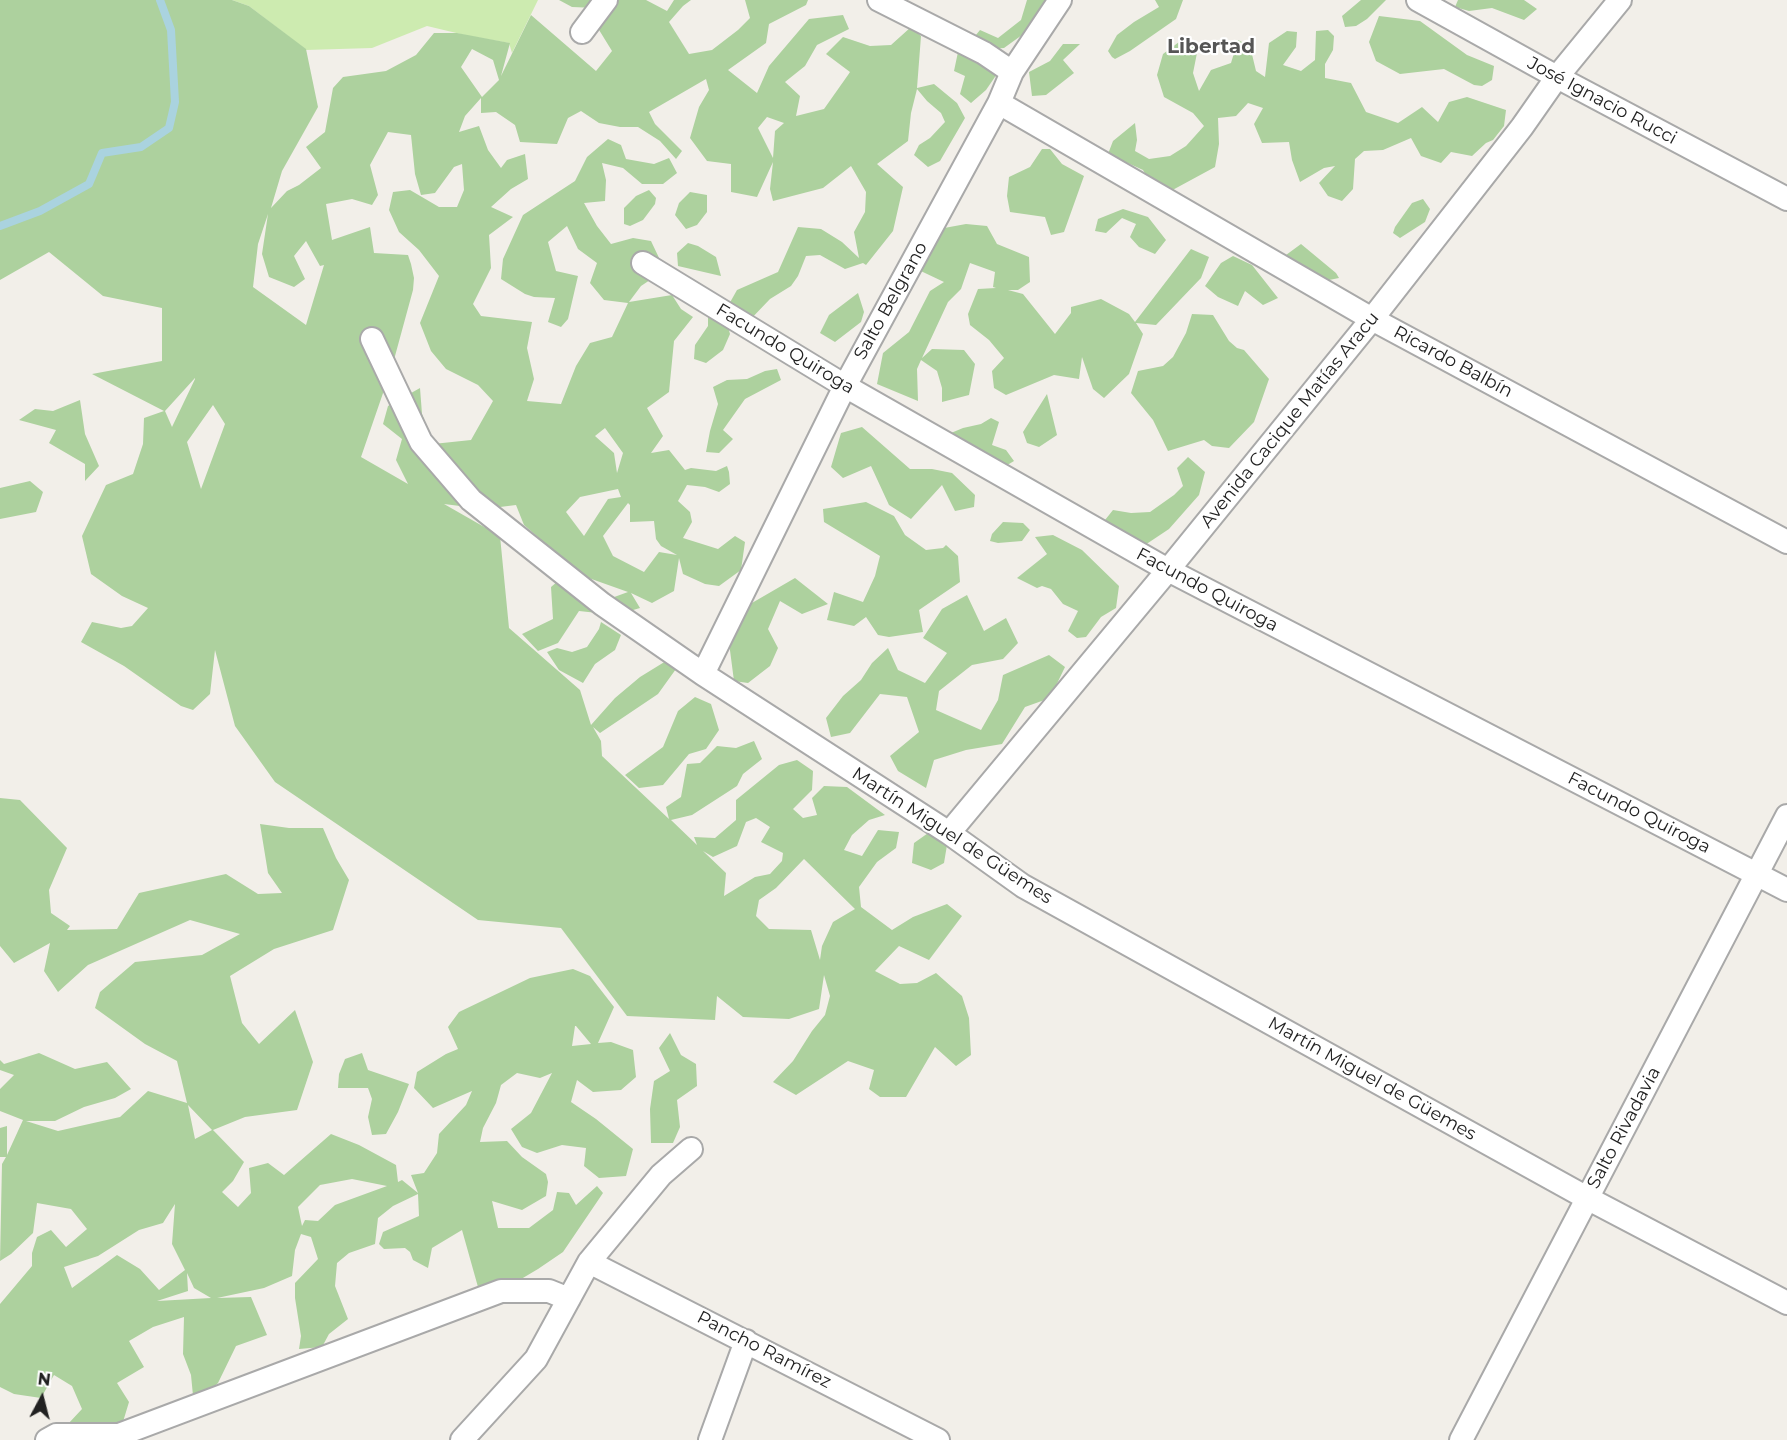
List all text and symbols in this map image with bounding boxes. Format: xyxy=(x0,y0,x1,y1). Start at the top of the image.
district label: Libertad xyxy=(1167,35,1255,59)
street label: José Ignacio Rucci xyxy=(1524,53,1680,149)
street label: Salto Belgrano xyxy=(850,238,932,364)
street label: Facundo Quiroga xyxy=(712,299,858,399)
street label: Avenida Cacique Matías Aracu xyxy=(1196,308,1384,532)
street label: Ricardo Balbín xyxy=(1390,321,1516,403)
street label: Facundo Quiroga xyxy=(1132,543,1282,637)
street label: Martín Miguel de Güemes xyxy=(848,763,1056,909)
street label: Facundo Quiroga xyxy=(1564,768,1714,858)
street label: Martín Miguel de Güemes xyxy=(1264,1013,1480,1145)
street label: Salto Rivadavia xyxy=(1583,1063,1665,1193)
street label: Pancho Ramírez xyxy=(693,1307,835,1393)
north arrow xyxy=(12,1368,72,1428)
text: N xyxy=(37,1369,52,1390)

